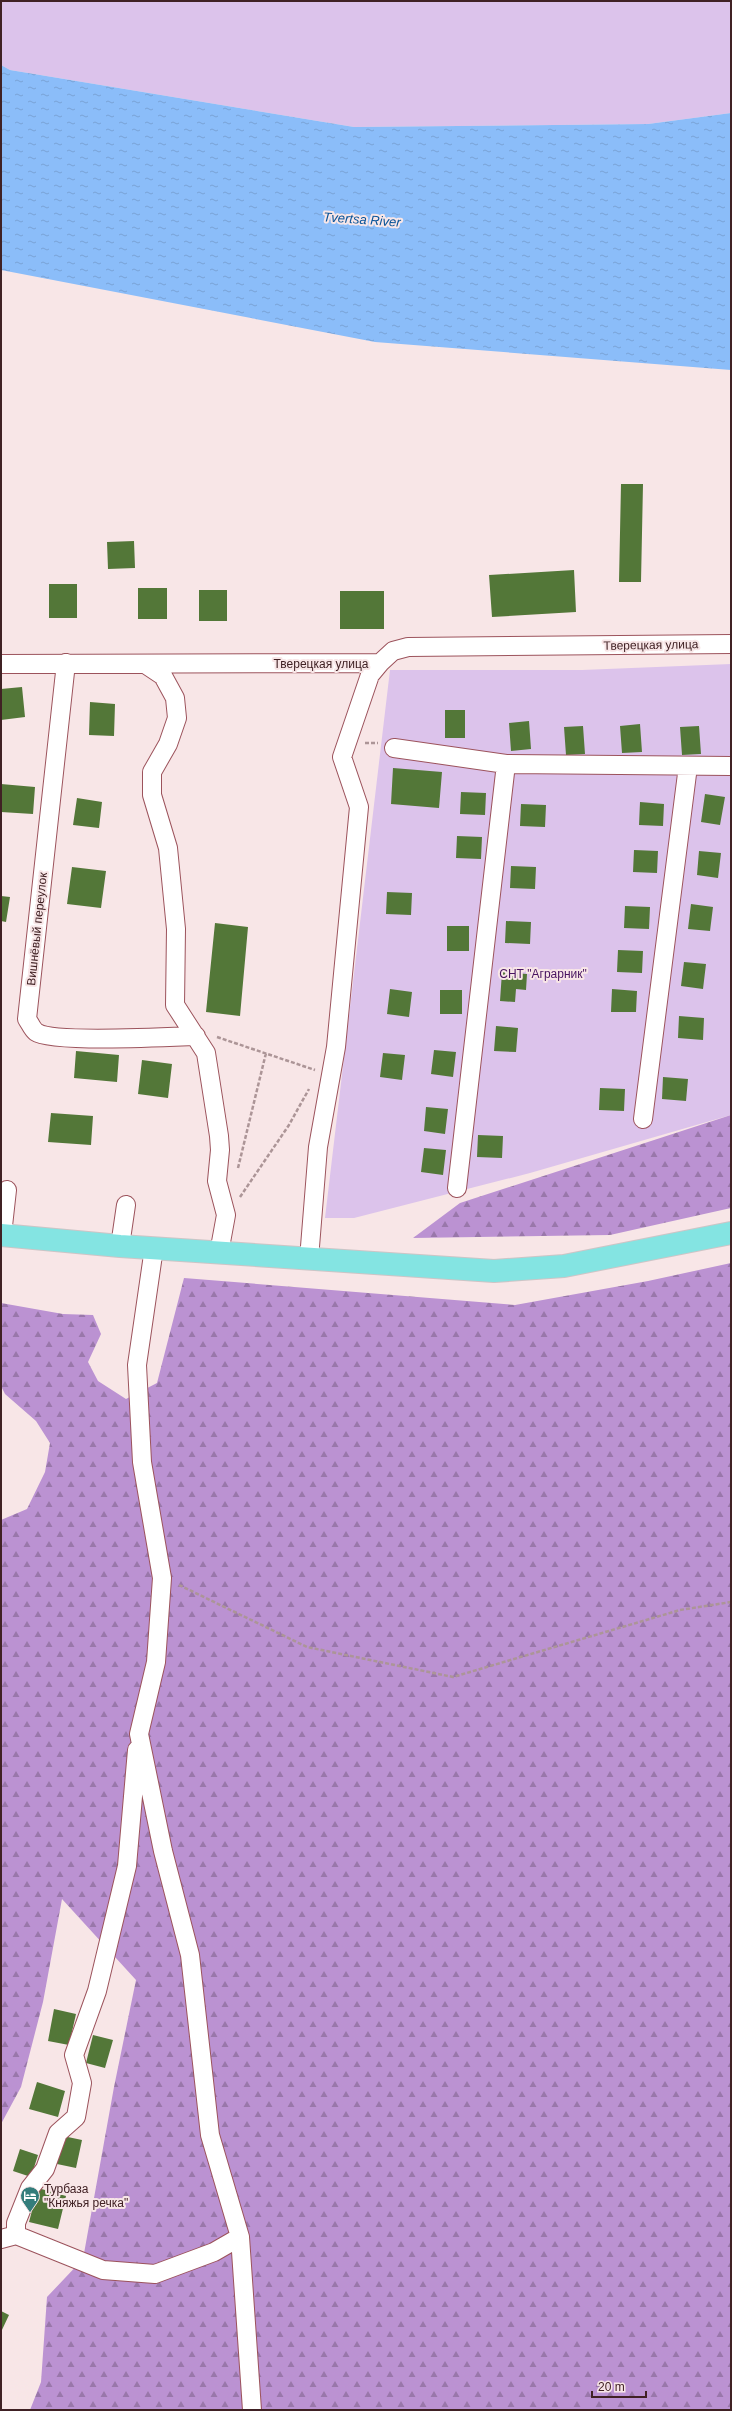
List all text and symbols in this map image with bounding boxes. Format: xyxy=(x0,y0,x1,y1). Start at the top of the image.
water label: Tvertsa River xyxy=(323,209,402,230)
street label: Тверецкая улица xyxy=(603,637,699,653)
street label: Тверецкая улица xyxy=(274,657,369,671)
street label: Вишнёвый переулок xyxy=(24,871,50,986)
park label: СНТ "Аграрник" xyxy=(499,967,587,981)
place label: Турбаза "Княжья речка" xyxy=(44,2182,128,2210)
hotel icon: Турбаза "Княжья речка" xyxy=(19,2185,41,2213)
scale bar xyxy=(592,2373,646,2399)
text: 20 m xyxy=(598,2380,625,2394)

